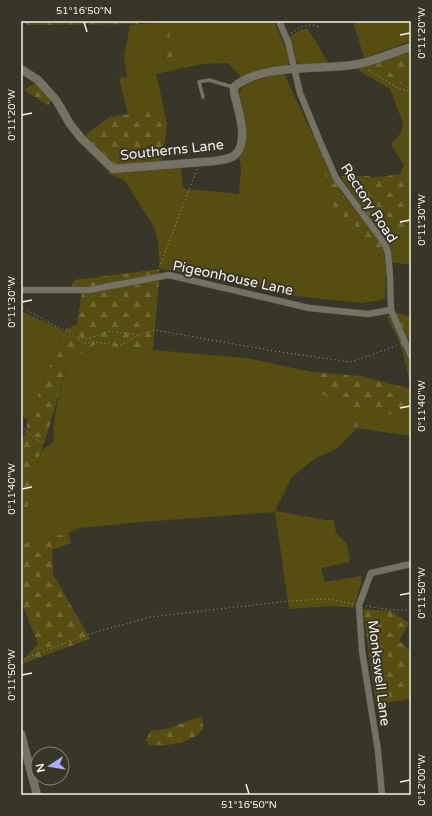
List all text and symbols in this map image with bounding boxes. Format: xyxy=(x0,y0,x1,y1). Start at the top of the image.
text: 51°16'50"N xyxy=(56,5,112,17)
text: 0°11'20"W xyxy=(416,7,428,59)
text: 0°11'20"W xyxy=(6,89,18,141)
street label: Southerns Lane xyxy=(119,136,225,164)
street label: Rectory Road xyxy=(337,160,401,246)
text: 0°11'30"W xyxy=(416,194,428,246)
street label: Pigeonhouse Lane xyxy=(171,257,295,299)
text: 0°11'30"W xyxy=(6,276,18,328)
text: 0°11'40"W xyxy=(416,380,428,432)
text: 0°11'40"W xyxy=(6,463,18,515)
text: 0°11'50"W xyxy=(416,567,428,619)
street label: Monkswell Lane xyxy=(364,619,394,727)
text: 0°11'50"W xyxy=(6,649,18,701)
north arrow xyxy=(30,746,70,786)
text: 0°12'00"W xyxy=(416,754,428,806)
text: N xyxy=(33,762,48,774)
text: 51°16'50"N xyxy=(221,799,277,811)

